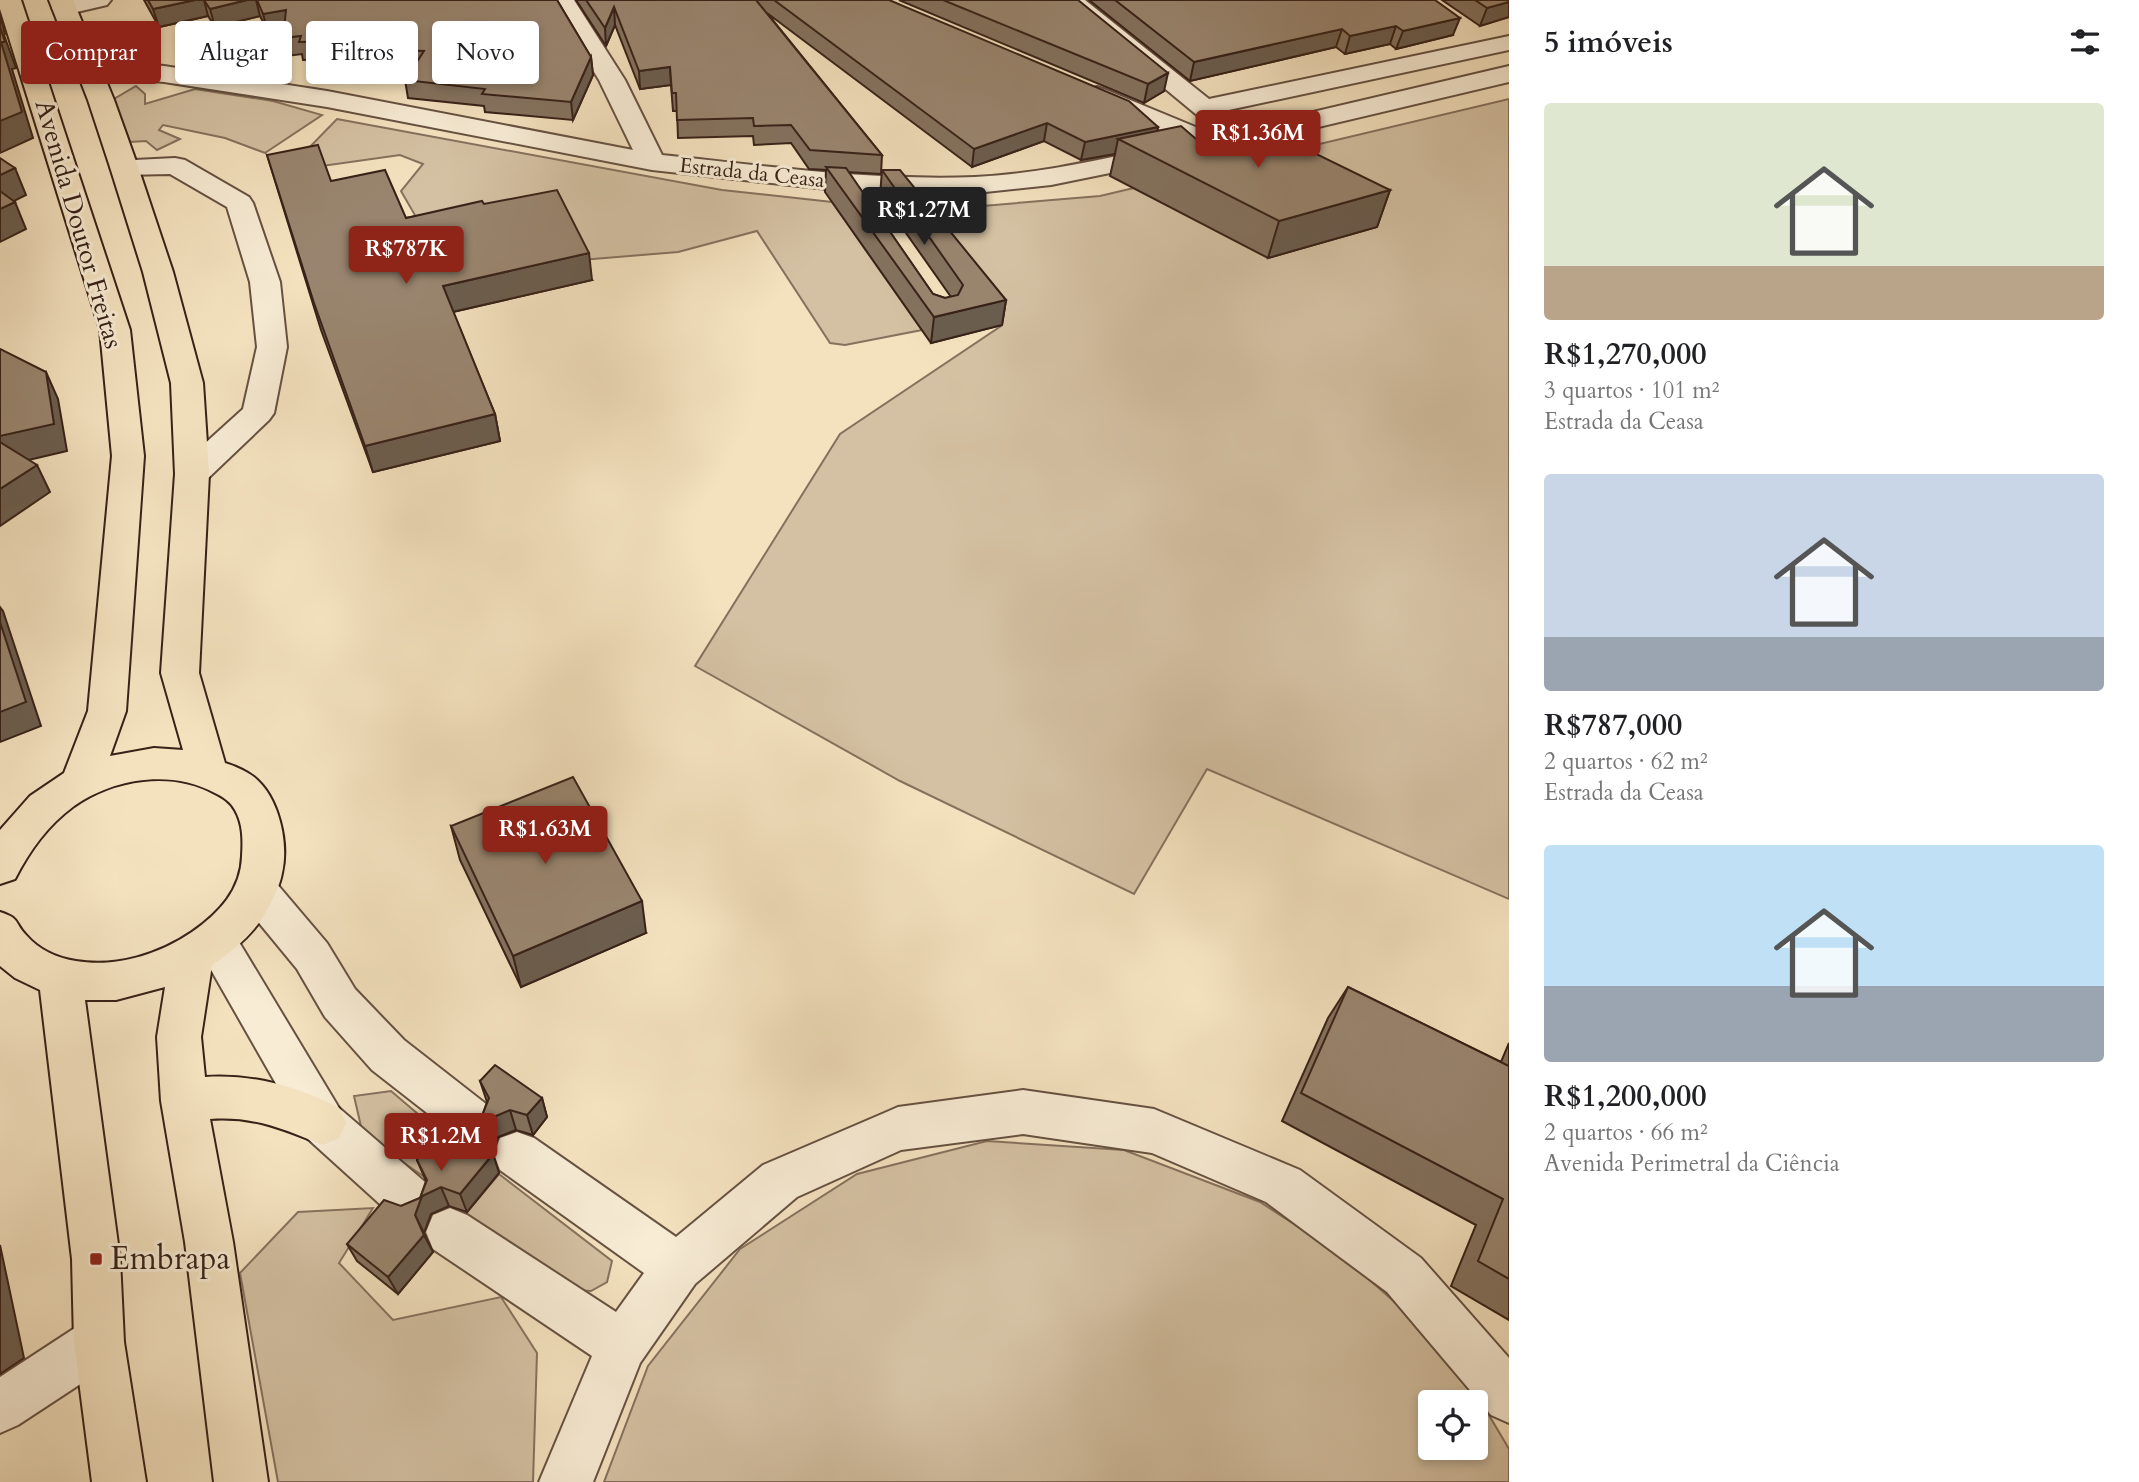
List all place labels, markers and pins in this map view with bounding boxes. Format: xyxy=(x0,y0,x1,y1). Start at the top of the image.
pin: R$1.36M xyxy=(1193,110,1323,170)
pin: R$1.27M xyxy=(859,188,989,247)
pin: R$787K xyxy=(349,226,463,286)
pin: R$1.63M xyxy=(480,806,610,866)
pin: R$1.2M xyxy=(384,1114,498,1173)
place label: Embrapa xyxy=(110,1237,231,1281)
marker: Embrapa xyxy=(88,1251,104,1267)

